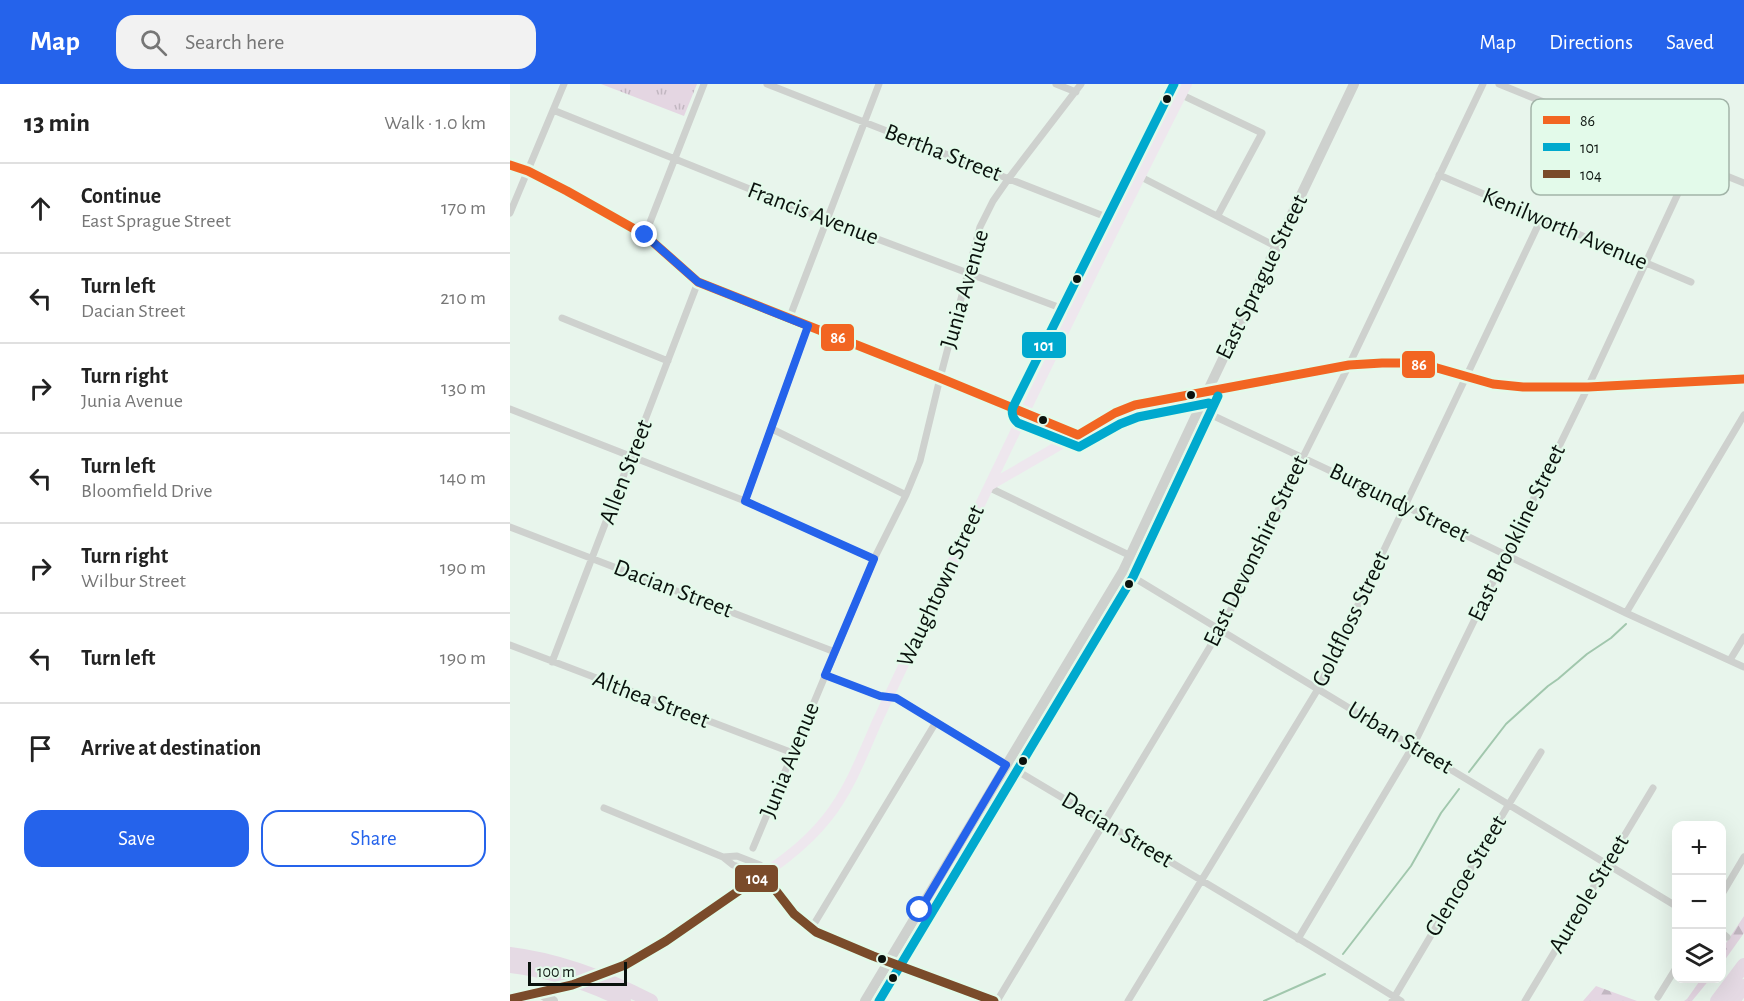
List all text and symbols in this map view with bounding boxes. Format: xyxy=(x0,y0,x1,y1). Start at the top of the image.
search box xyxy=(116,15,536,69)
icon: search xyxy=(137,26,170,59)
text: Map xyxy=(30,28,80,56)
text: Search here xyxy=(185,31,284,53)
text: Map xyxy=(1480,32,1516,53)
text: Directions xyxy=(1549,32,1633,53)
text: Saved xyxy=(1666,32,1714,53)
unlabelled marker xyxy=(1161,93,1173,105)
legend xyxy=(1531,99,1729,195)
text: 13 min xyxy=(24,110,90,136)
text: Walk · 1.0 km xyxy=(384,113,486,133)
text: 86 xyxy=(1580,113,1595,129)
street label: Bertha Street xyxy=(881,120,1005,186)
text: 101 xyxy=(1580,140,1599,156)
text: 104 xyxy=(1580,167,1602,183)
street label: Francis Avenue xyxy=(744,178,882,250)
street label: Kenilworth Avenue xyxy=(1479,183,1651,275)
text: Continue xyxy=(81,185,161,207)
street label: East Sprague Street xyxy=(1212,191,1312,363)
icon: ahead xyxy=(24,192,57,225)
text: 170 m xyxy=(441,198,486,218)
text: East Sprague Street xyxy=(81,211,231,231)
route end xyxy=(631,221,657,247)
street label: Junia Avenue xyxy=(937,227,993,351)
unlabelled marker xyxy=(1071,273,1083,285)
text: Turn left xyxy=(81,275,155,297)
icon: left xyxy=(24,282,57,315)
text: 210 m xyxy=(440,288,486,308)
text: Dacian Street xyxy=(81,301,185,321)
line badge: 86 xyxy=(820,323,855,352)
text: 86 xyxy=(830,330,846,346)
line badge: 101 xyxy=(1021,331,1067,359)
text: 101 xyxy=(1034,338,1054,354)
line badge: 86 xyxy=(1401,350,1436,379)
text: 86 xyxy=(1411,357,1427,373)
text: Turn right xyxy=(81,365,168,387)
icon: right xyxy=(24,372,57,405)
text: 130 m xyxy=(441,378,486,398)
unlabelled marker xyxy=(1185,389,1197,401)
text: Junia Avenue xyxy=(81,391,183,411)
unlabelled marker xyxy=(1037,414,1049,426)
street label: Allen Street xyxy=(595,416,657,527)
street label: East Brookline Street xyxy=(1464,441,1570,625)
street label: East Devonshire Street xyxy=(1199,451,1313,650)
text: Turn left xyxy=(81,455,155,477)
street label: Burgundy Street xyxy=(1326,459,1473,547)
icon: left xyxy=(24,462,57,495)
text: 140 m xyxy=(440,468,486,488)
text: Bloomfield Drive xyxy=(81,481,212,501)
street label: Waughtown Street xyxy=(893,501,989,671)
text: Turn right xyxy=(81,545,168,567)
street label: Goldfloss Street xyxy=(1308,547,1394,691)
icon: right xyxy=(24,552,57,585)
street label: Dacian Street xyxy=(610,555,736,623)
text: 190 m xyxy=(440,558,486,578)
text: Wilbur Street xyxy=(81,571,186,591)
unlabelled marker xyxy=(1123,578,1135,590)
icon: left xyxy=(24,642,57,675)
text: Turn left xyxy=(81,647,155,669)
text: 190 m xyxy=(440,648,486,668)
street label: Althea Street xyxy=(589,667,713,733)
street label: Urban Street xyxy=(1343,697,1457,779)
street label: Junia Avenue xyxy=(756,699,824,821)
icon: arrive xyxy=(24,732,57,765)
text: Arrive at destination xyxy=(81,737,261,759)
unlabelled marker xyxy=(1017,755,1029,767)
street label: Dacian Street xyxy=(1057,787,1177,873)
button: Save xyxy=(24,810,249,867)
button: Share xyxy=(261,810,486,867)
street label: Glencoe Street xyxy=(1421,811,1512,941)
map controls xyxy=(1672,821,1726,983)
button: + xyxy=(1672,821,1726,875)
street label: Aureole Street xyxy=(1544,830,1634,957)
line badge: 104 xyxy=(734,864,779,893)
text: 104 xyxy=(746,871,768,887)
button: − xyxy=(1672,875,1726,929)
route start xyxy=(906,896,932,922)
button: layers xyxy=(1672,929,1726,983)
unlabelled marker xyxy=(876,953,888,965)
scale bar xyxy=(528,959,627,986)
text: 100 m xyxy=(537,964,575,980)
unlabelled marker xyxy=(887,972,899,984)

